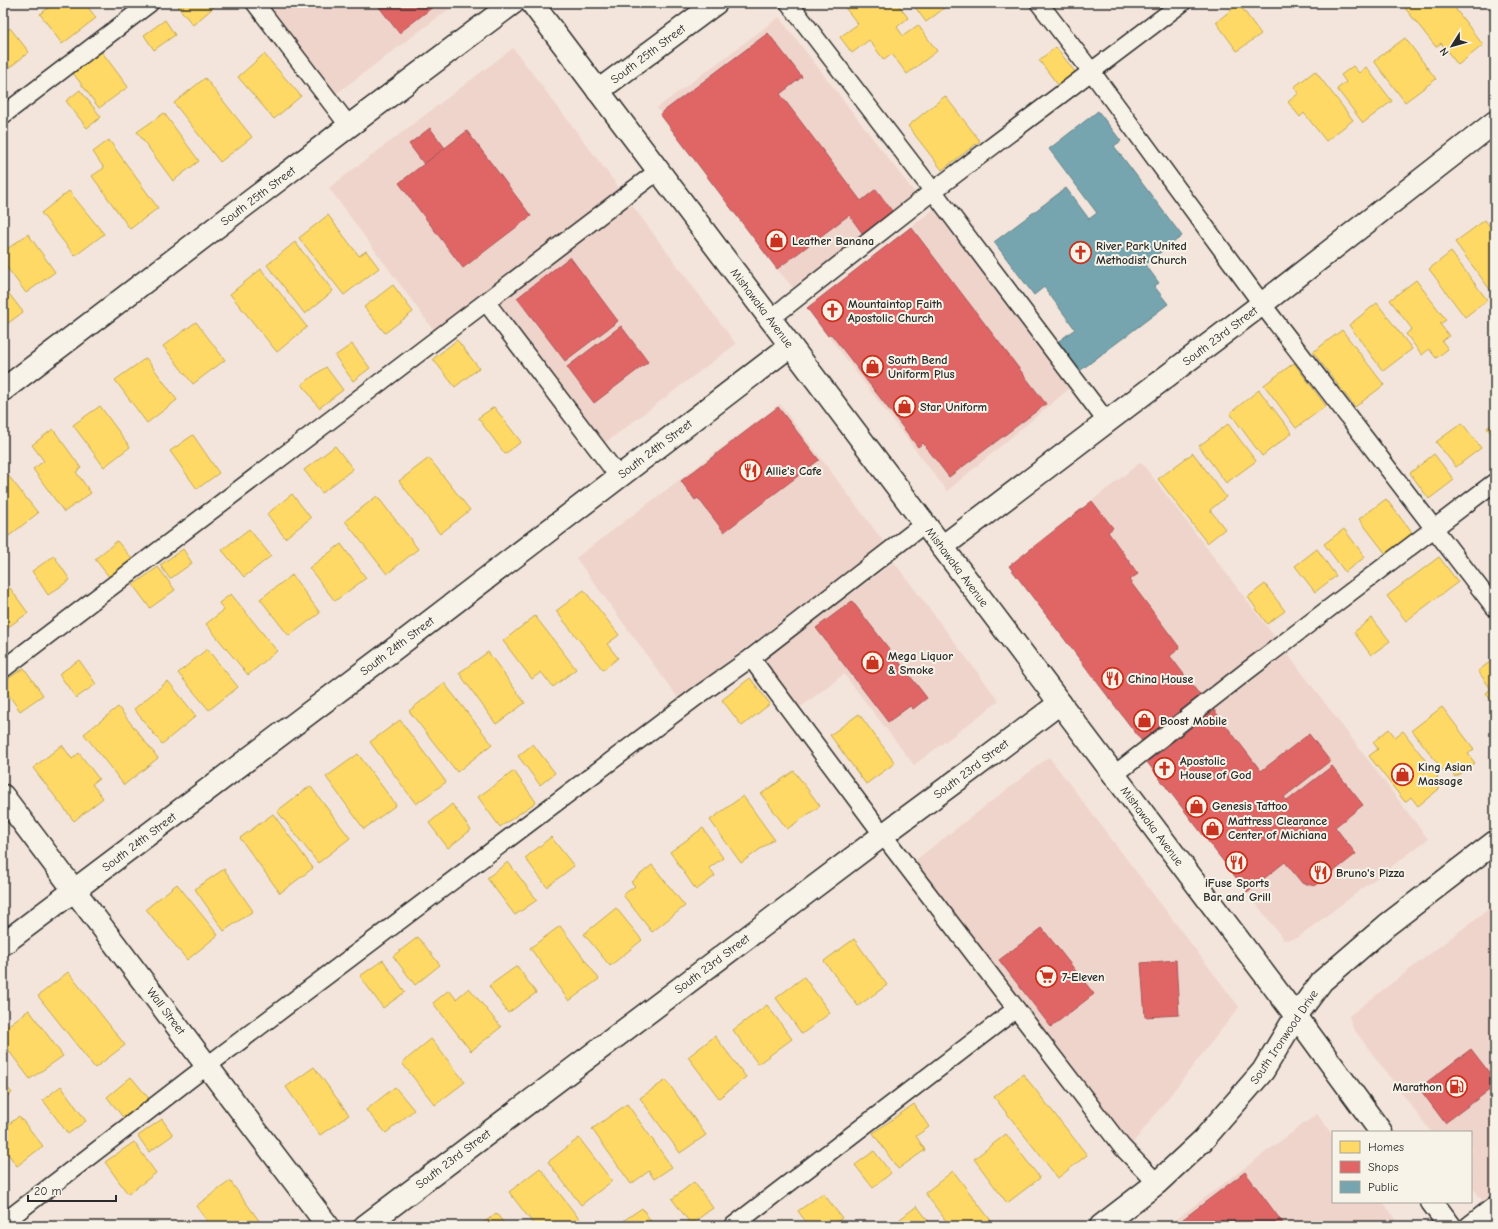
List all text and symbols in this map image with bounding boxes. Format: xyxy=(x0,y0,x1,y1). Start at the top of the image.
street label: South 25th Street xyxy=(608,21,688,87)
north arrow xyxy=(1432,26,1472,66)
text: N xyxy=(1437,45,1452,58)
street label: South 25th Street xyxy=(218,163,298,229)
shop icon: Leather Banana xyxy=(763,228,789,254)
place label: Leather Banana xyxy=(792,234,874,248)
place label: River Park United Methodist Church xyxy=(1096,239,1187,267)
church icon: River Park United Methodist Church xyxy=(1068,240,1094,266)
street label: Mishawaka Avenue xyxy=(728,266,796,350)
place label: Mountaintop Faith Apostolic Church xyxy=(848,297,942,325)
church icon: Mountaintop Faith Apostolic Church xyxy=(819,298,845,324)
street label: South 23rd Street xyxy=(1180,303,1261,369)
place label: South Bend Uniform Plus xyxy=(888,353,955,381)
shop icon: South Bend Uniform Plus xyxy=(860,354,886,380)
shop icon: Star Uniform xyxy=(891,394,917,420)
place label: Star Uniform xyxy=(920,400,987,414)
street label: South 24th Street xyxy=(615,416,695,481)
restaurant icon: Allie's Cafe xyxy=(737,458,763,484)
place label: Allie's Cafe xyxy=(766,464,822,478)
street label: Mishawaka Avenue xyxy=(923,525,991,609)
street label: South 24th Street xyxy=(357,613,437,678)
place label: Mega Liquor & Smoke xyxy=(888,649,953,677)
shop icon: Mega Liquor & Smoke xyxy=(859,650,885,676)
restaurant icon: China House xyxy=(1099,666,1125,692)
place label: China House xyxy=(1128,672,1193,686)
shop icon: Boost Mobile xyxy=(1131,708,1157,734)
place label: Boost Mobile xyxy=(1160,714,1227,728)
street label: South 23rd Street xyxy=(931,736,1012,802)
place label: Apostolic House of God xyxy=(1180,754,1251,782)
church icon: Apostolic House of God xyxy=(1152,755,1178,781)
place label: King Asian Massage xyxy=(1418,760,1472,788)
shop icon: King Asian Massage xyxy=(1390,761,1416,787)
street label: Mishawaka Avenue xyxy=(1118,784,1186,868)
shop icon: Genesis Tattoo xyxy=(1183,793,1209,819)
place label: Genesis Tattoo xyxy=(1212,799,1288,813)
street label: South 24th Street xyxy=(99,809,179,874)
place label: Mattress Clearance Center of Michiana xyxy=(1228,814,1327,842)
shop icon: Mattress Clearance Center of Michiana xyxy=(1199,815,1225,841)
restaurant icon: iFuse Sports Bar and Grill xyxy=(1224,849,1250,875)
restaurant icon: Bruno's Pizza xyxy=(1307,860,1333,886)
place label: Bruno's Pizza xyxy=(1336,866,1405,880)
place label: iFuse Sports Bar and Grill xyxy=(1203,876,1271,904)
street label: South 23rd Street xyxy=(672,931,753,997)
supermarket icon: 7-Eleven xyxy=(1034,964,1060,990)
place label: 7-Eleven xyxy=(1062,970,1105,984)
street label: Wall Street xyxy=(144,985,189,1038)
street label: South Ironwood Drive xyxy=(1247,987,1321,1087)
fuel station icon: Marathon xyxy=(1444,1074,1470,1100)
place label: Marathon xyxy=(1393,1080,1442,1094)
street label: South 23rd Street xyxy=(413,1126,494,1192)
legend xyxy=(1332,1131,1472,1203)
text: Homes xyxy=(1368,1140,1404,1154)
text: Shops xyxy=(1368,1160,1399,1174)
scale bar xyxy=(28,1177,116,1203)
text: Public xyxy=(1368,1180,1399,1194)
text: 20 m xyxy=(34,1184,62,1198)

